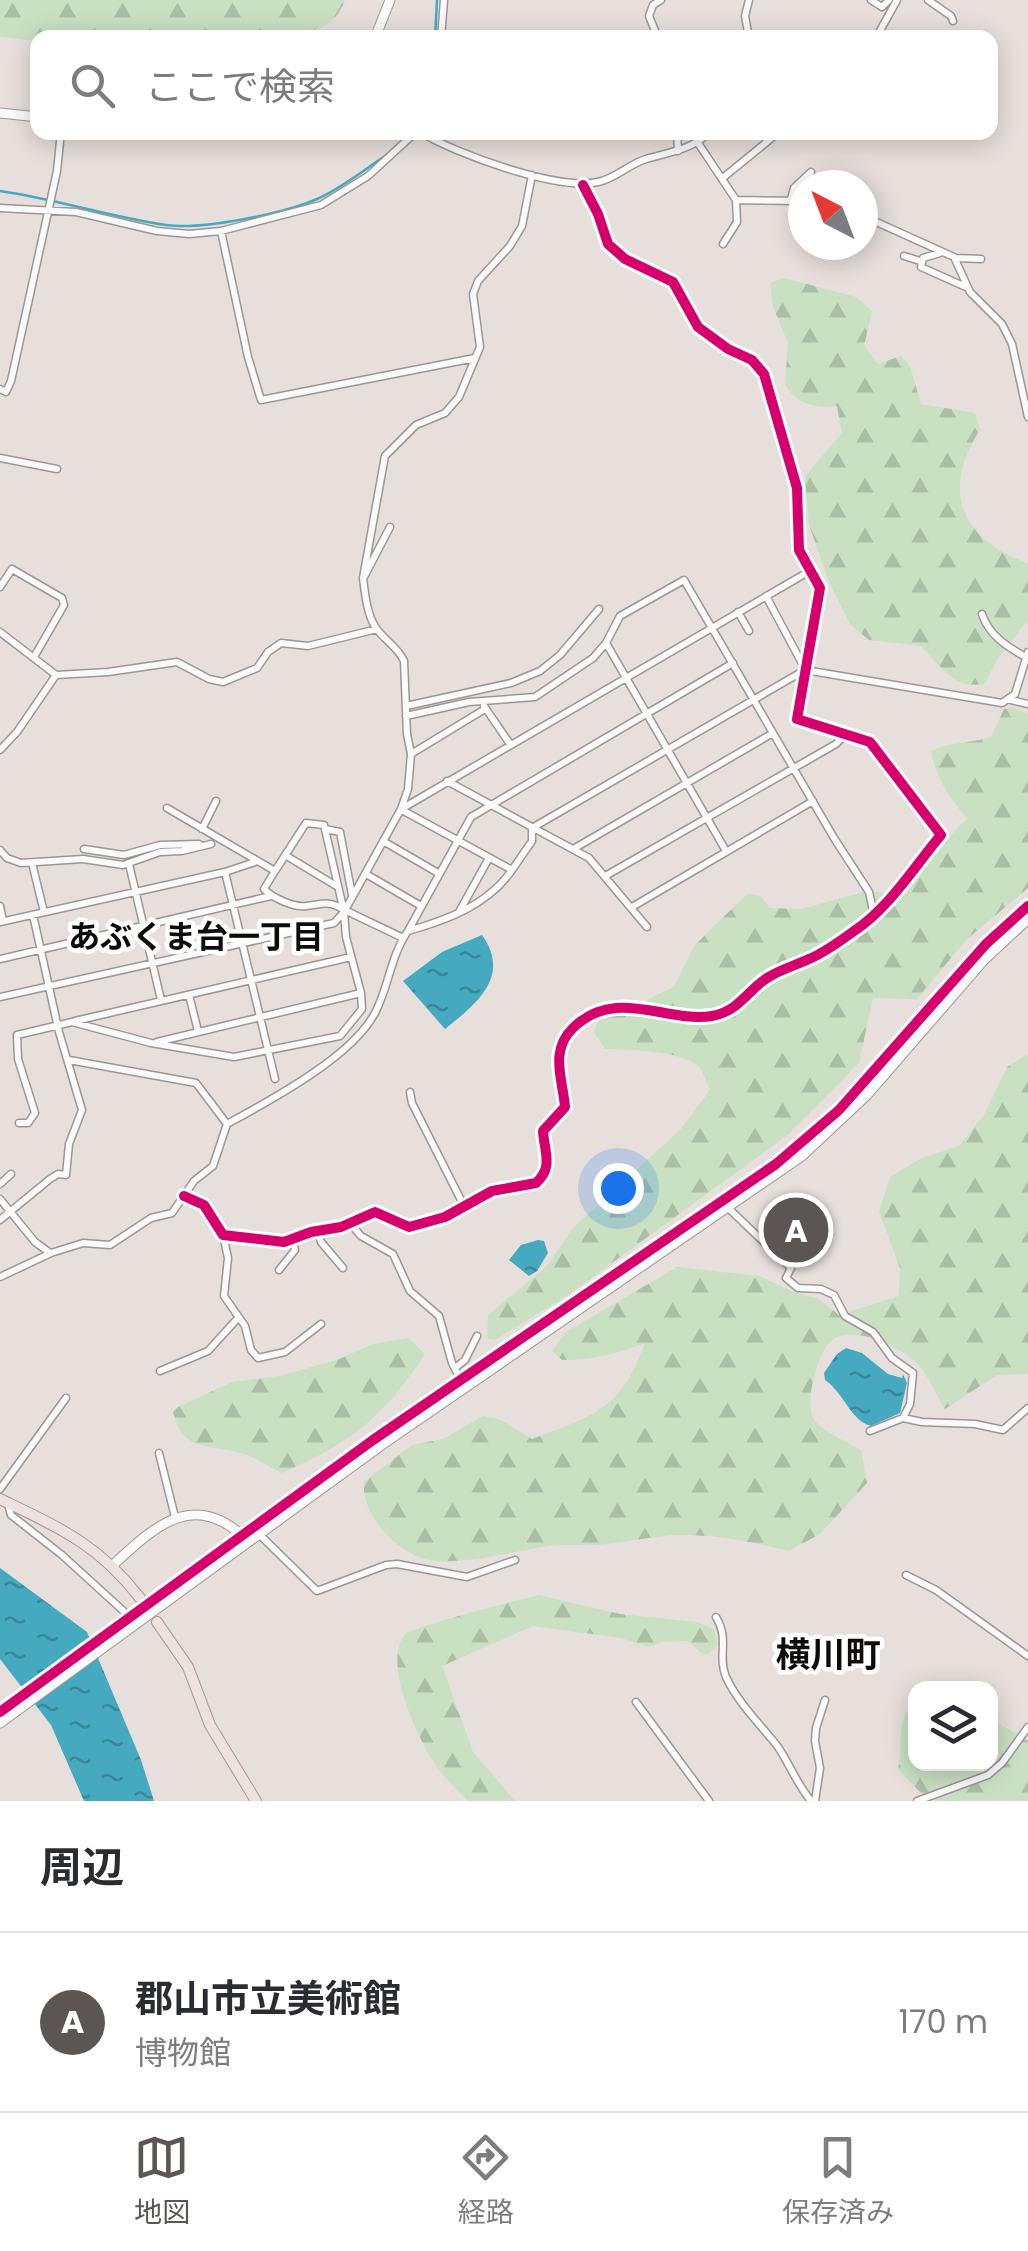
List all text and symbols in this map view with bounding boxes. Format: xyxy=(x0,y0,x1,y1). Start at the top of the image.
search box xyxy=(30,30,998,140)
icon: search xyxy=(65,58,120,113)
text: ここで検索 xyxy=(145,60,335,113)
north arrow xyxy=(788,170,878,260)
district label: あぶくま台一丁目 xyxy=(68,914,324,959)
your location xyxy=(593,1163,644,1214)
pin: A xyxy=(764,1192,828,1268)
district label: 横川町 xyxy=(775,1630,881,1679)
map controls xyxy=(908,1681,998,1771)
button: layers xyxy=(908,1681,998,1771)
text: 周辺 xyxy=(40,1838,124,1897)
text: 郡山市立美術館 xyxy=(135,1972,401,2025)
text: A xyxy=(61,1999,84,2044)
text: 170 m xyxy=(899,1999,988,2044)
text: 博物館 xyxy=(135,2030,231,2075)
tab: 地図 xyxy=(134,2130,190,2234)
tab: 経路 xyxy=(458,2130,514,2234)
tab: 保存済み xyxy=(782,2130,894,2234)

